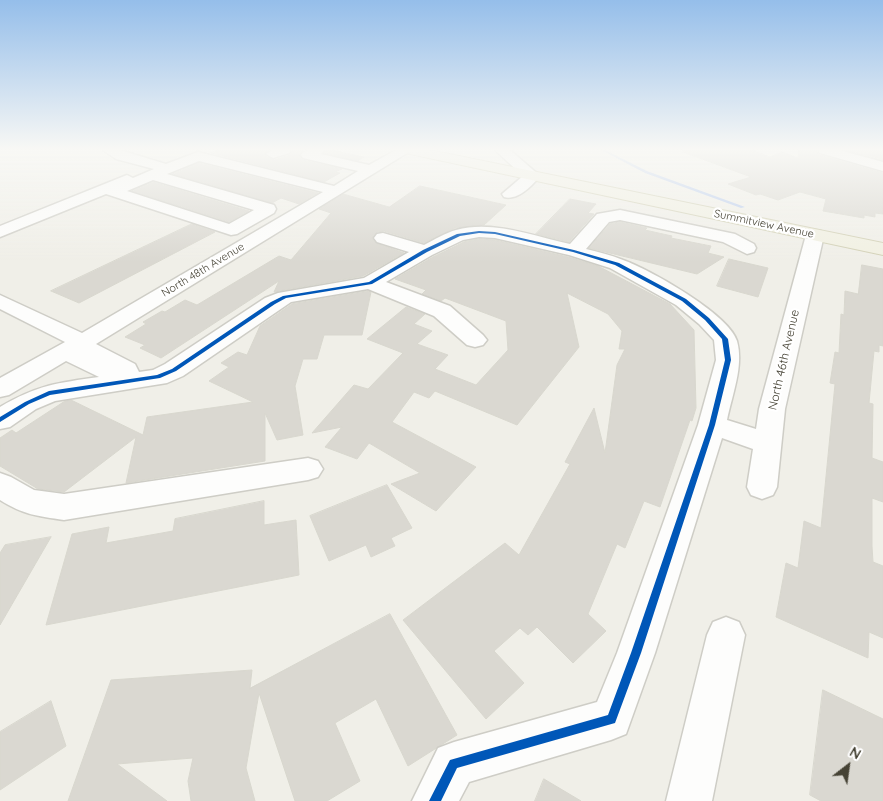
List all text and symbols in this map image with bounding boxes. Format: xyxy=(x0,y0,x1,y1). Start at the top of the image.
street label: Summitview Avenue xyxy=(713,207,815,241)
street label: North 48th Avenue xyxy=(159,240,247,300)
street label: North 46th Avenue xyxy=(765,308,803,412)
north arrow xyxy=(823,741,873,791)
text: N xyxy=(847,743,864,763)

